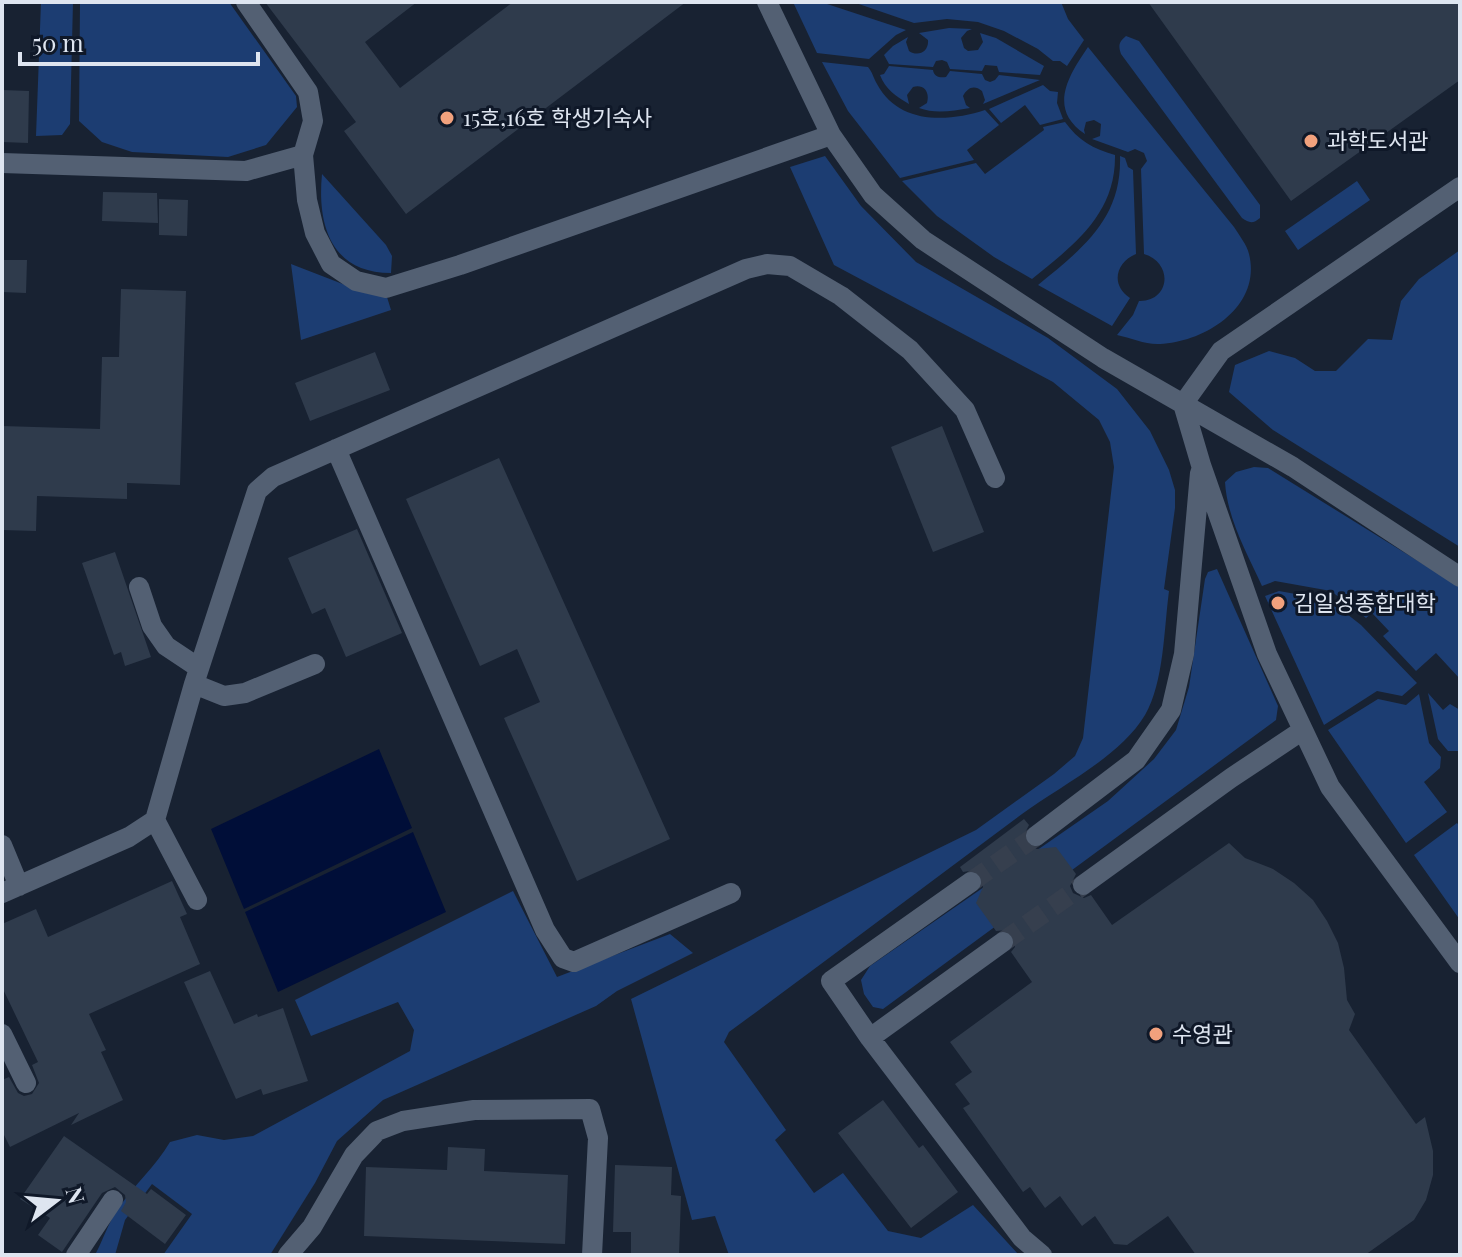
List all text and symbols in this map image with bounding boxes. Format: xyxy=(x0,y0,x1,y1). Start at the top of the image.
scale bar xyxy=(20,16,258,66)
text: 50 m xyxy=(32,26,84,58)
place label: 15호,16호 학생기숙사 xyxy=(463,102,652,132)
marker: 15호,16호 학생기숙사 xyxy=(438,109,456,127)
place label: 과학도서관 xyxy=(1327,125,1428,155)
marker: 과학도서관 xyxy=(1302,132,1320,150)
place label: 김일성종합대학 xyxy=(1294,587,1436,617)
marker: 김일성종합대학 xyxy=(1269,594,1287,612)
place label: 수영관 xyxy=(1172,1018,1233,1048)
marker: 수영관 xyxy=(1147,1025,1165,1043)
north arrow xyxy=(16,1161,96,1241)
text: N xyxy=(60,1183,93,1207)

